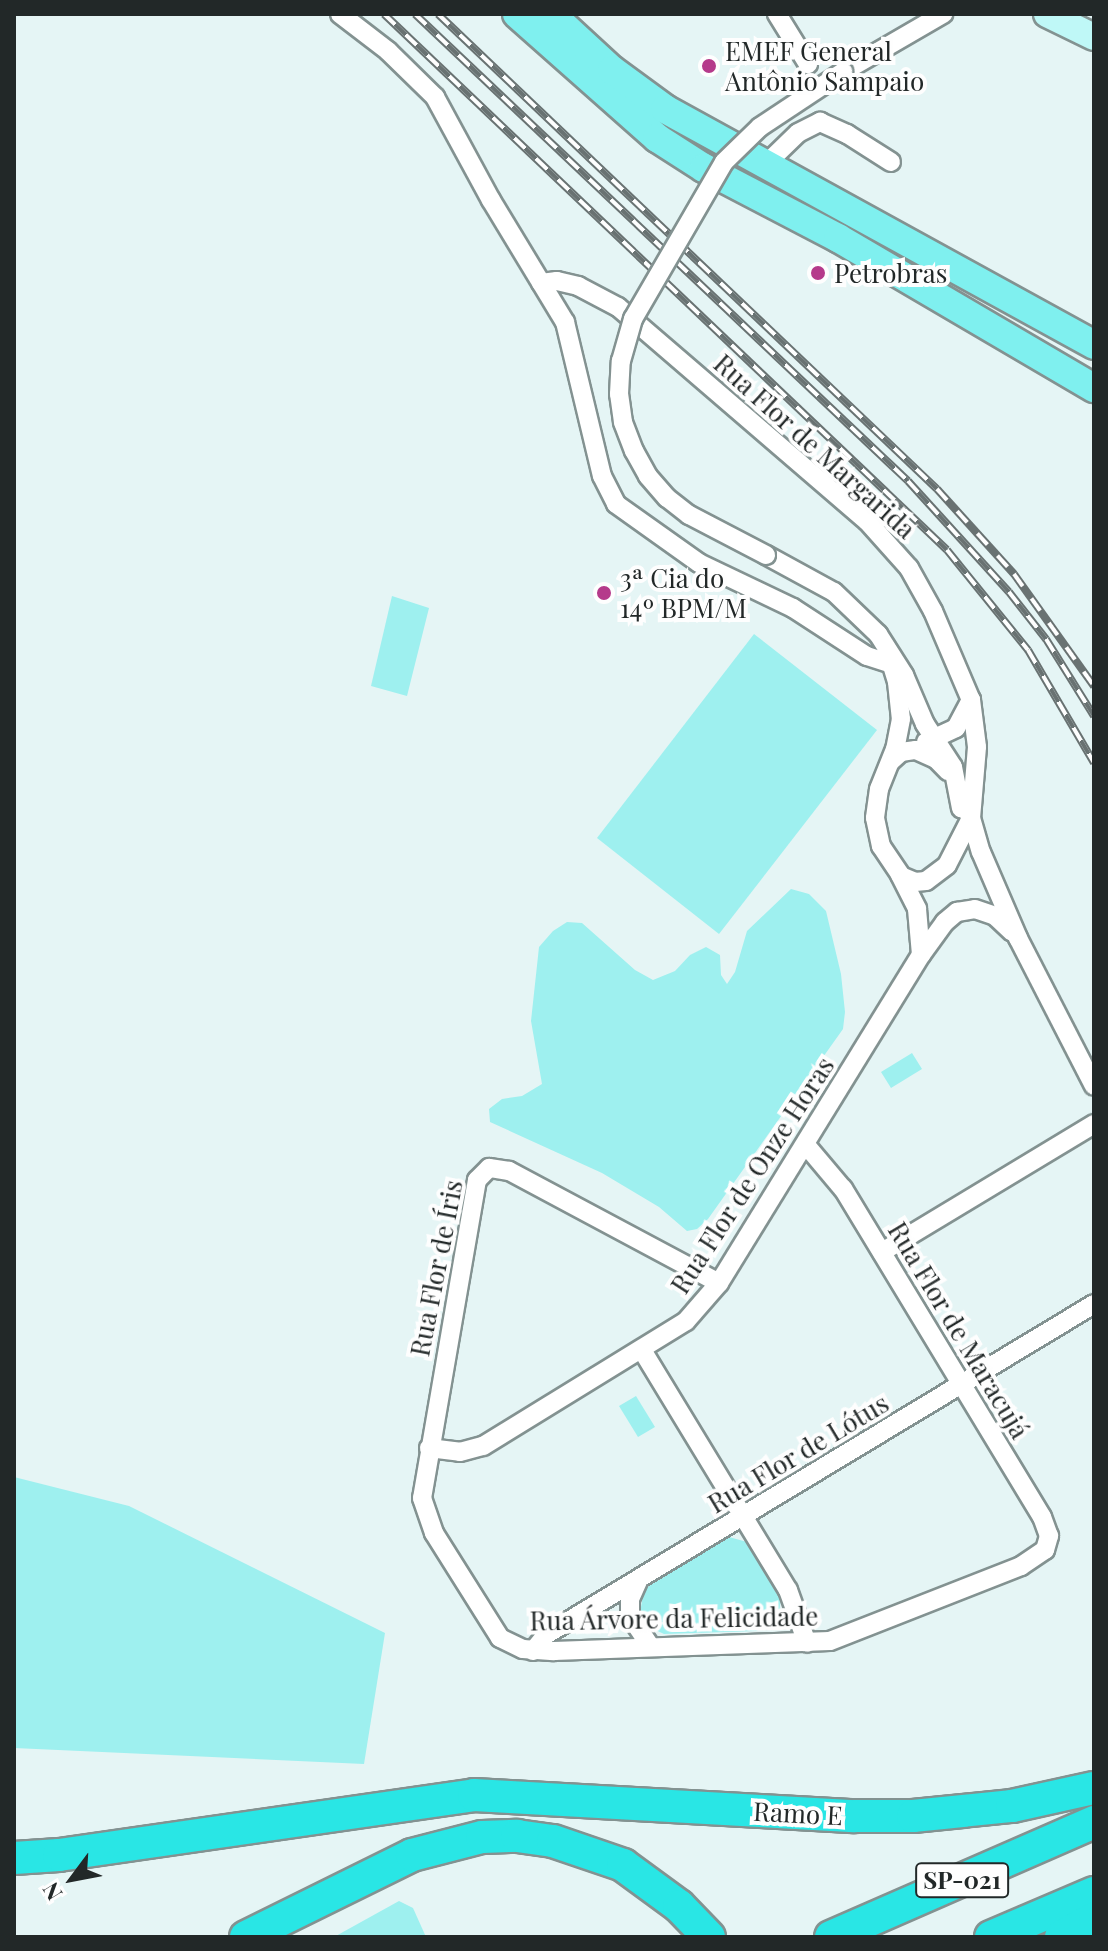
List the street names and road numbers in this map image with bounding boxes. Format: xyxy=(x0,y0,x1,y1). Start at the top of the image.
street label: Rua Flor de Margarida xyxy=(708,347,922,545)
street label: Rua Flor de Onze Horas xyxy=(664,1051,840,1299)
street label: Rua Flor de Íris xyxy=(404,1177,468,1359)
street label: Rua Flor de Maracujá xyxy=(882,1216,1036,1444)
street label: Rua Flor de Lótus xyxy=(702,1387,894,1519)
street label: Rua Árvore da Felicidade xyxy=(529,1600,819,1636)
street label: Ramo E xyxy=(753,1795,843,1831)
road number: SP-021 xyxy=(914,1860,1010,1900)

